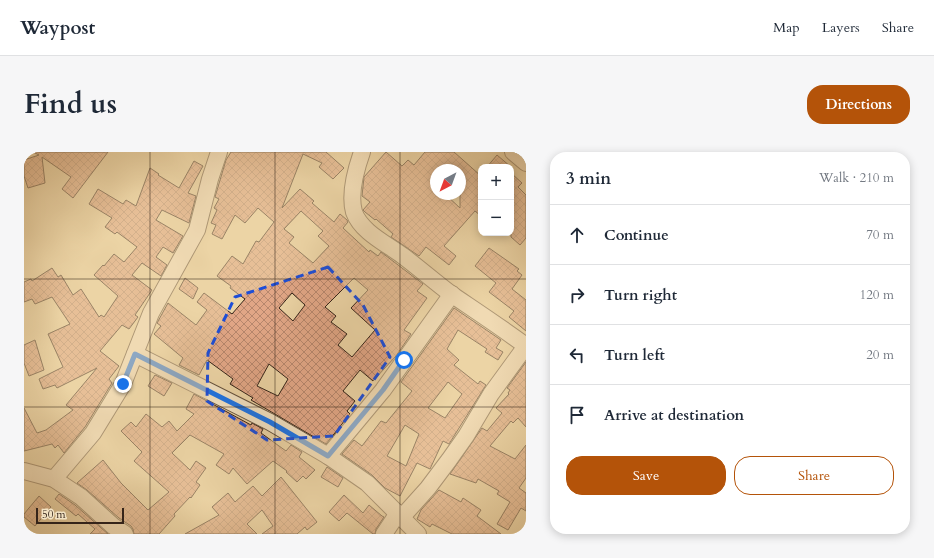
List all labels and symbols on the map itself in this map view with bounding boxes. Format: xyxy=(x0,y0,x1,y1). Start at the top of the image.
north arrow xyxy=(430,164,466,200)
route start xyxy=(395,351,413,369)
route end xyxy=(114,375,132,393)
scale bar xyxy=(36,506,124,525)

